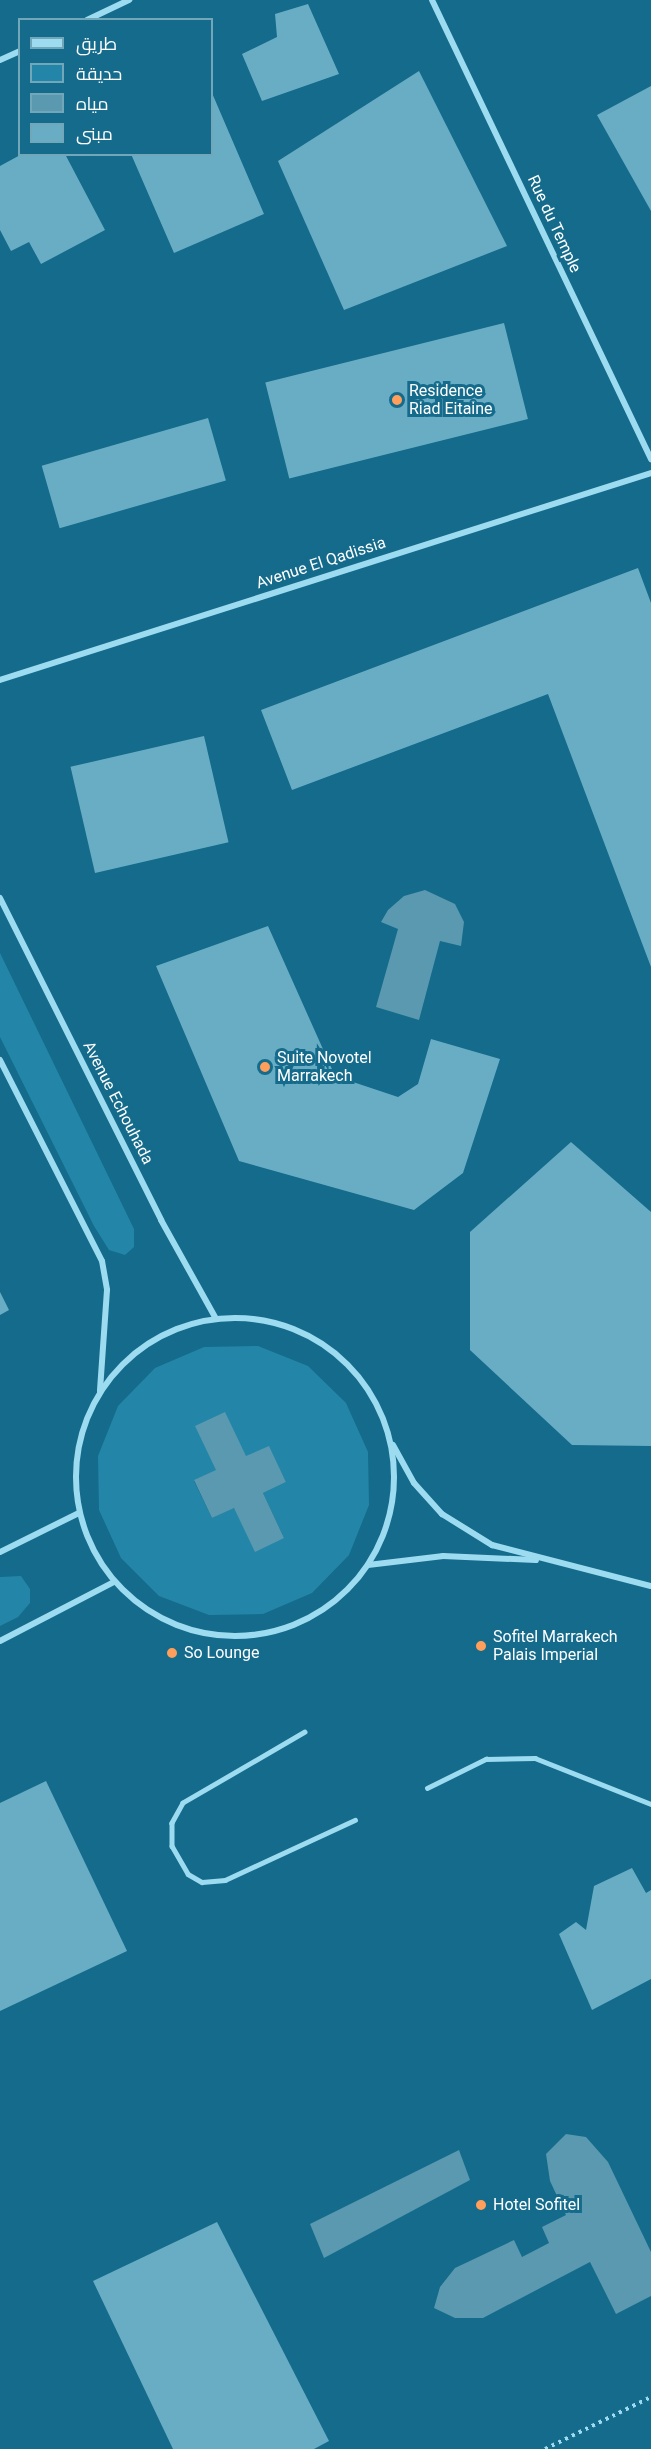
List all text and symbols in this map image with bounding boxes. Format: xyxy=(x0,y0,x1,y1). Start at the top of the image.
legend xyxy=(18,18,213,156)
text: طريق xyxy=(76,33,117,54)
text: حديقة xyxy=(76,63,122,84)
text: مياه xyxy=(76,93,109,114)
text: مبنى xyxy=(76,123,113,144)
street label: Rue du Temple xyxy=(523,172,585,276)
place label: Residence Riad Eitaine xyxy=(409,381,493,419)
marker: Residence Riad Eitaine xyxy=(390,393,404,407)
street label: Avenue El Qadissia xyxy=(254,533,388,593)
street label: Avenue Echouhada xyxy=(79,1038,157,1168)
place label: Suite Novotel Marrakech xyxy=(277,1048,372,1086)
marker: Suite Novotel Marrakech xyxy=(258,1060,272,1074)
place label: Sofitel Marrakech Palais Imperial xyxy=(493,1627,618,1665)
marker: Sofitel Marrakech Palais Imperial xyxy=(474,1639,488,1653)
place label: So Lounge xyxy=(184,1643,259,1663)
marker: So Lounge xyxy=(165,1646,179,1660)
place label: Hotel Sofitel xyxy=(493,2195,580,2215)
marker: Hotel Sofitel xyxy=(474,2198,488,2212)

